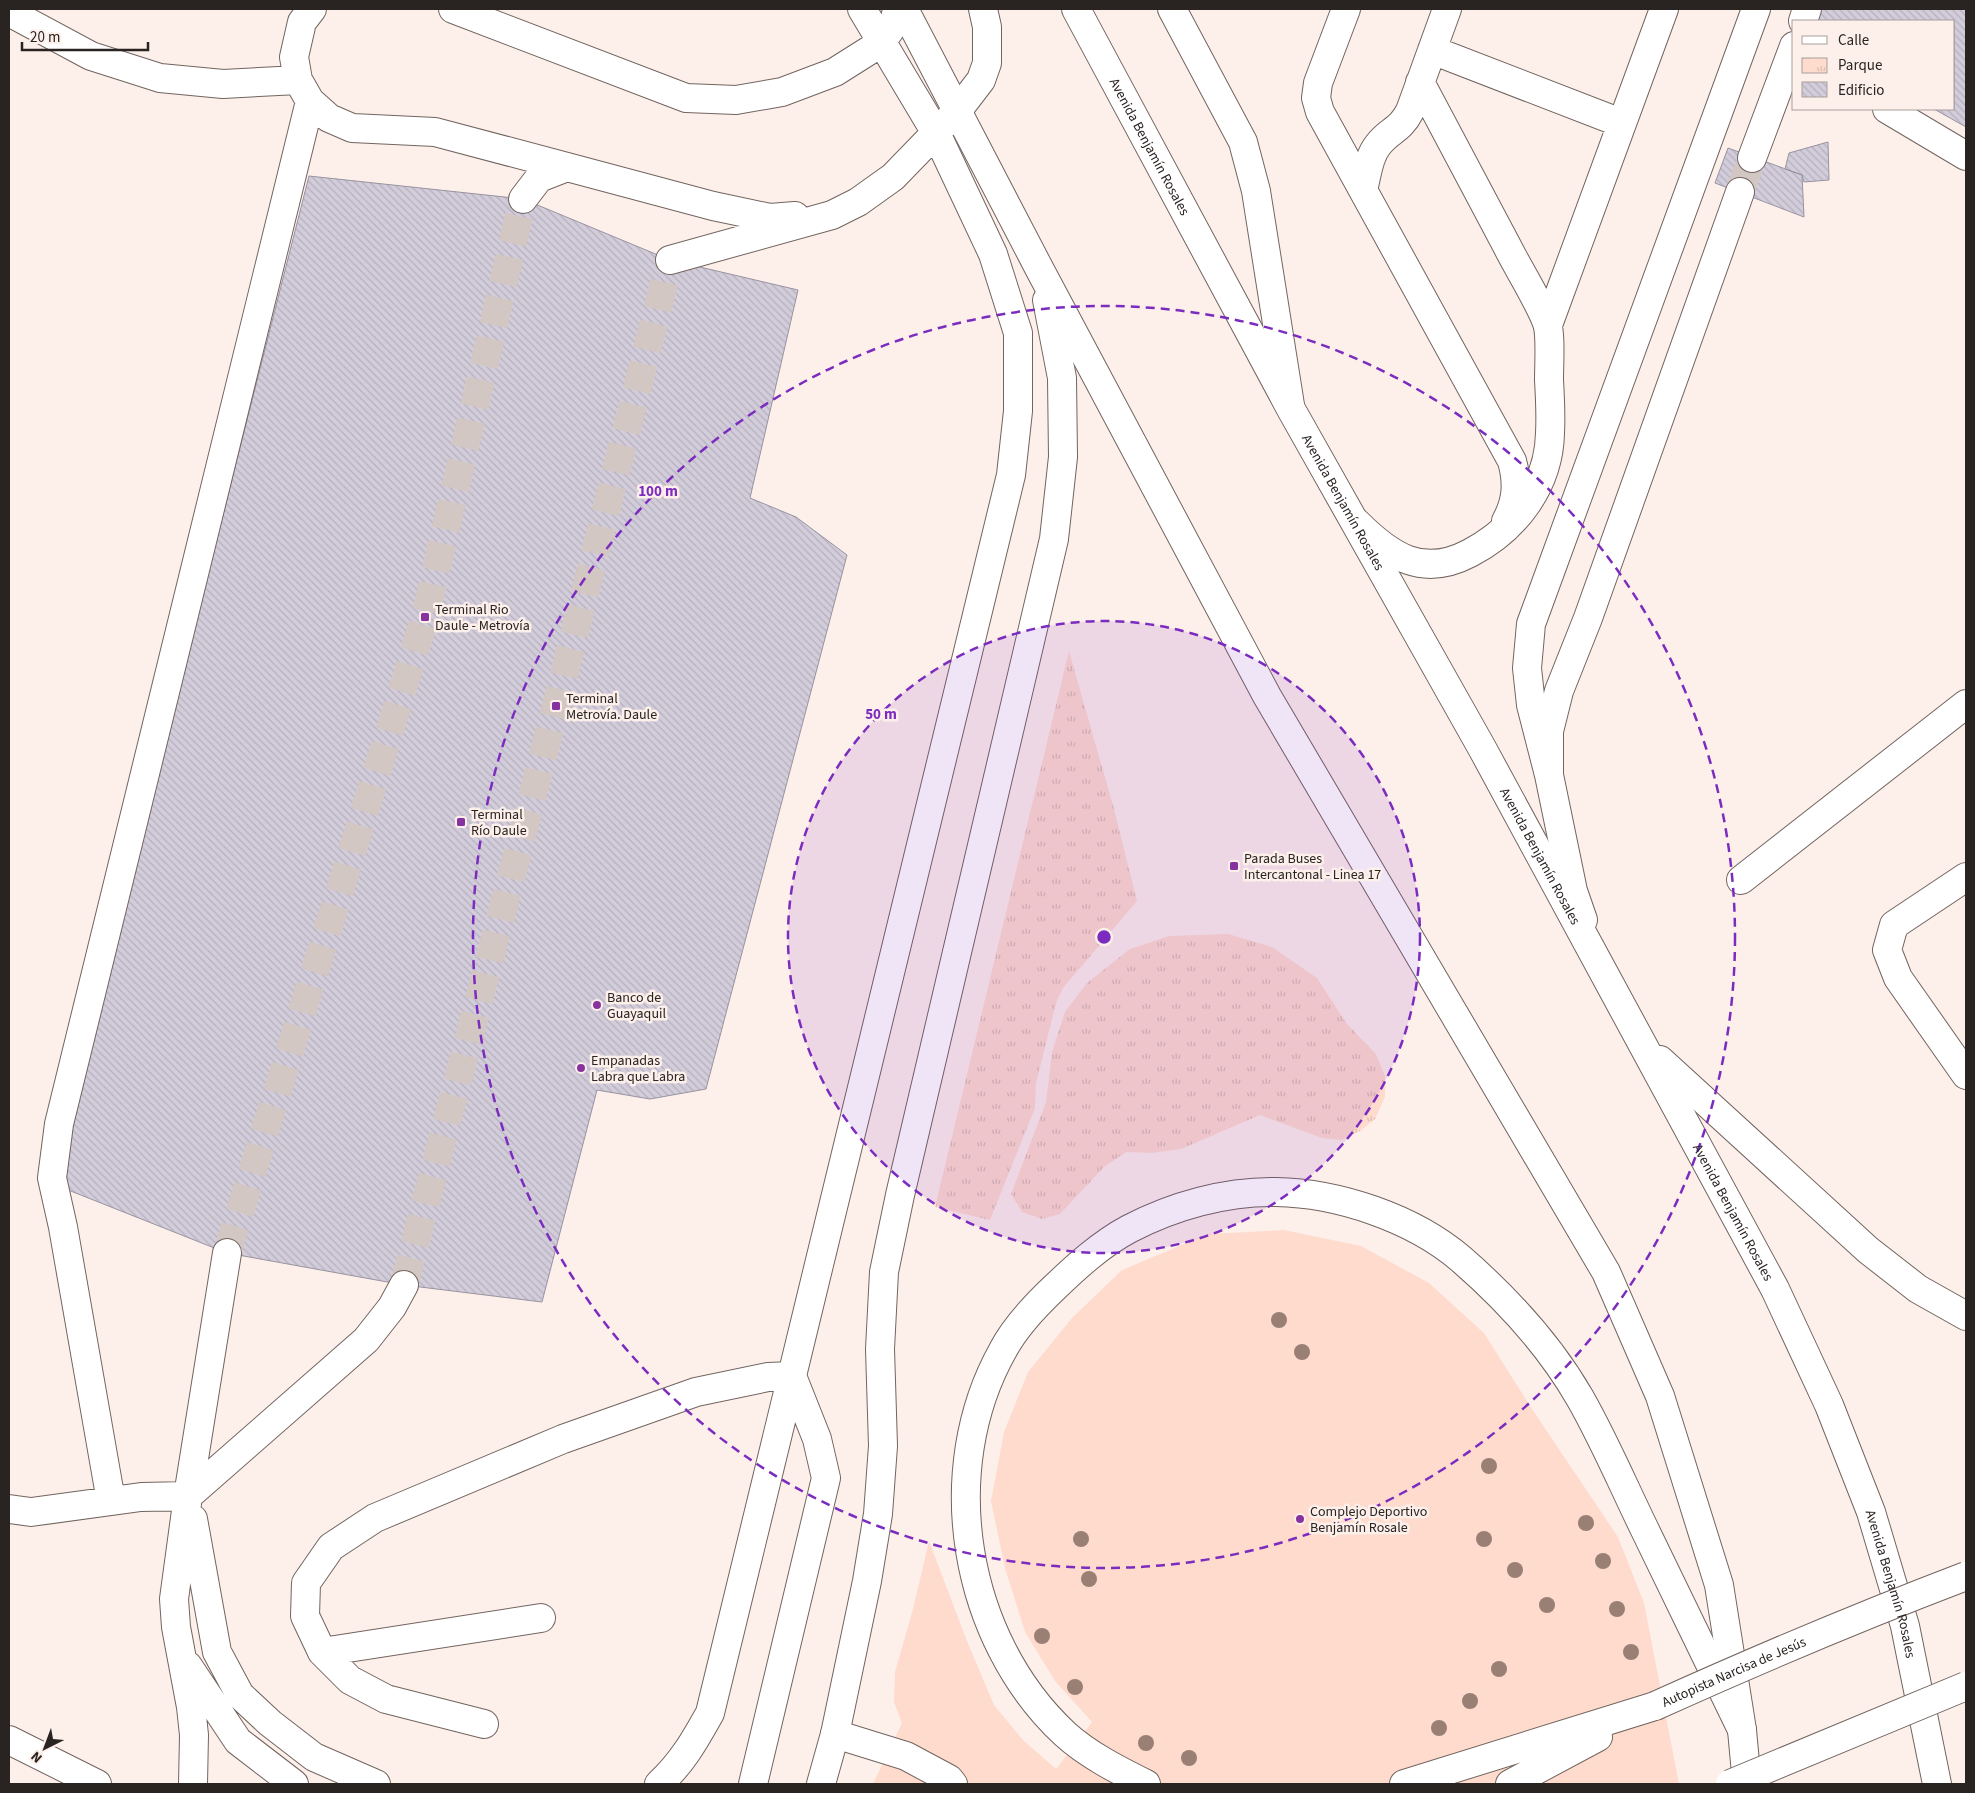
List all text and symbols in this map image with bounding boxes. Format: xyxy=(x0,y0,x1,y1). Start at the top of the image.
scale bar xyxy=(22,20,149,52)
legend xyxy=(1792,20,1955,110)
text: 20 m xyxy=(30,27,60,48)
text: Calle xyxy=(1838,30,1869,51)
text: Parque xyxy=(1838,55,1882,76)
street label: Avenida Benjamín Rosales xyxy=(1104,75,1194,219)
text: Edificio xyxy=(1838,80,1885,101)
street label: Avenida Benjamín Rosales xyxy=(1296,431,1389,574)
text: 100 m xyxy=(638,481,678,502)
place label: Terminal Rio Daule - Metrovía xyxy=(435,600,530,636)
marker: Terminal Rio Daule - Metrovía xyxy=(419,611,431,623)
place label: Terminal Metrovía. Daule xyxy=(566,689,657,725)
marker: Terminal Metrovía. Daule xyxy=(550,700,562,712)
text: 50 m xyxy=(865,704,897,725)
street label: Avenida Benjamín Rosales xyxy=(1494,784,1585,929)
place label: Terminal Río Daule xyxy=(471,805,527,841)
marker: Terminal Río Daule xyxy=(455,816,467,828)
place label: Parada Buses Intercantonal - Linea 17 xyxy=(1244,849,1381,885)
marker: Parada Buses Intercantonal - Linea 17 xyxy=(1228,860,1240,872)
centre of rings xyxy=(1095,928,1113,946)
place label: Banco de Guayaquil xyxy=(607,988,666,1024)
marker: Banco de Guayaquil xyxy=(591,999,603,1011)
place label: Empanadas Labra que Labra xyxy=(591,1051,685,1087)
marker: Empanadas Labra que Labra xyxy=(575,1062,587,1074)
street label: Avenida Benjamín Rosales xyxy=(1687,1140,1778,1285)
place label: Complejo Deportivo Benjamín Rosale xyxy=(1310,1502,1427,1538)
street label: Avenida Benjamín Rosales xyxy=(1860,1507,1920,1660)
marker: Complejo Deportivo Benjamín Rosale xyxy=(1294,1513,1306,1525)
street label: Autopista Narcisa de Jesús xyxy=(1659,1632,1809,1713)
north arrow xyxy=(20,1723,70,1773)
text: N xyxy=(27,1746,47,1767)

